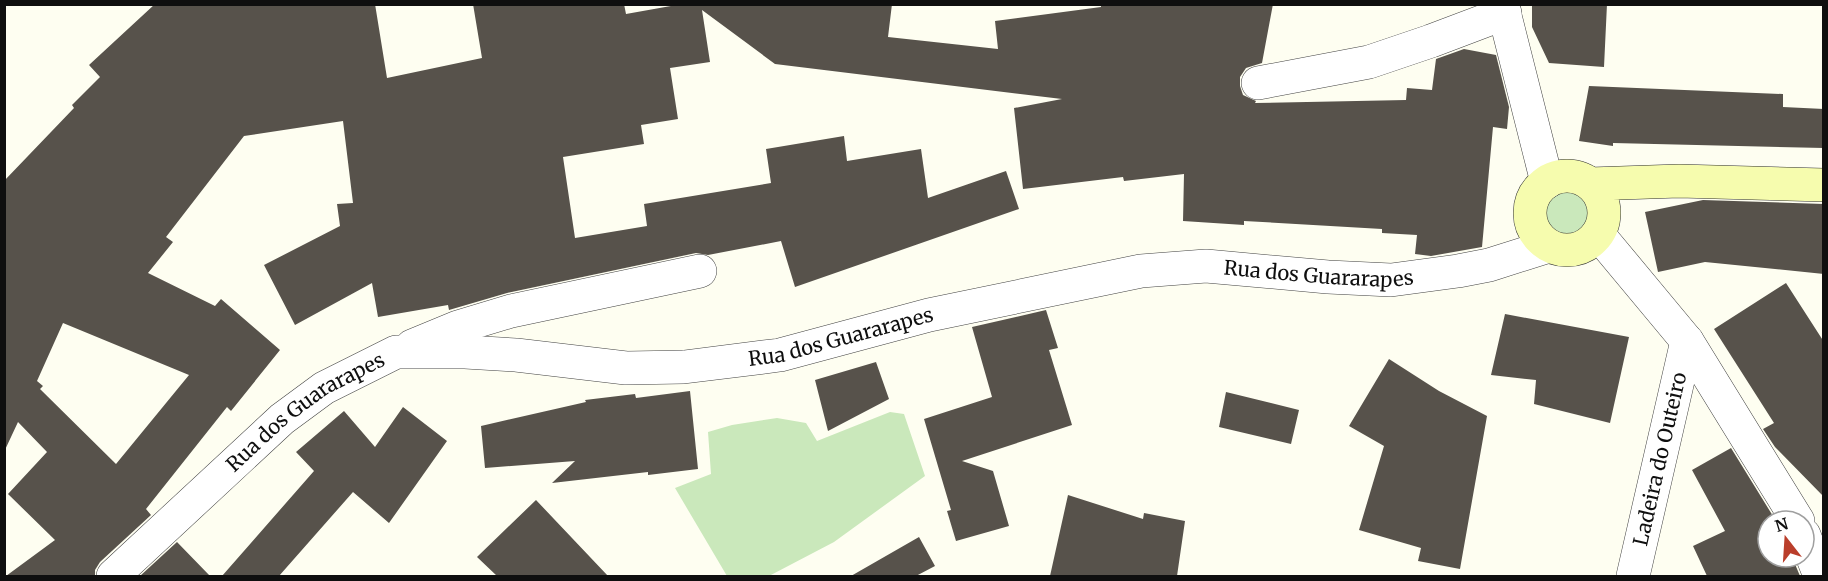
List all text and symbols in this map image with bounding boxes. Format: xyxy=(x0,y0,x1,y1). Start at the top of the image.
street label: Rua dos Guararapes xyxy=(1223,255,1415,292)
street label: Rua dos Guararapes xyxy=(747,301,936,371)
street label: Rua dos Guararapes xyxy=(221,347,388,477)
street label: Ladeira do Outeiro xyxy=(1627,369,1692,548)
north arrow xyxy=(1756,509,1816,569)
text: N xyxy=(1773,513,1791,536)

